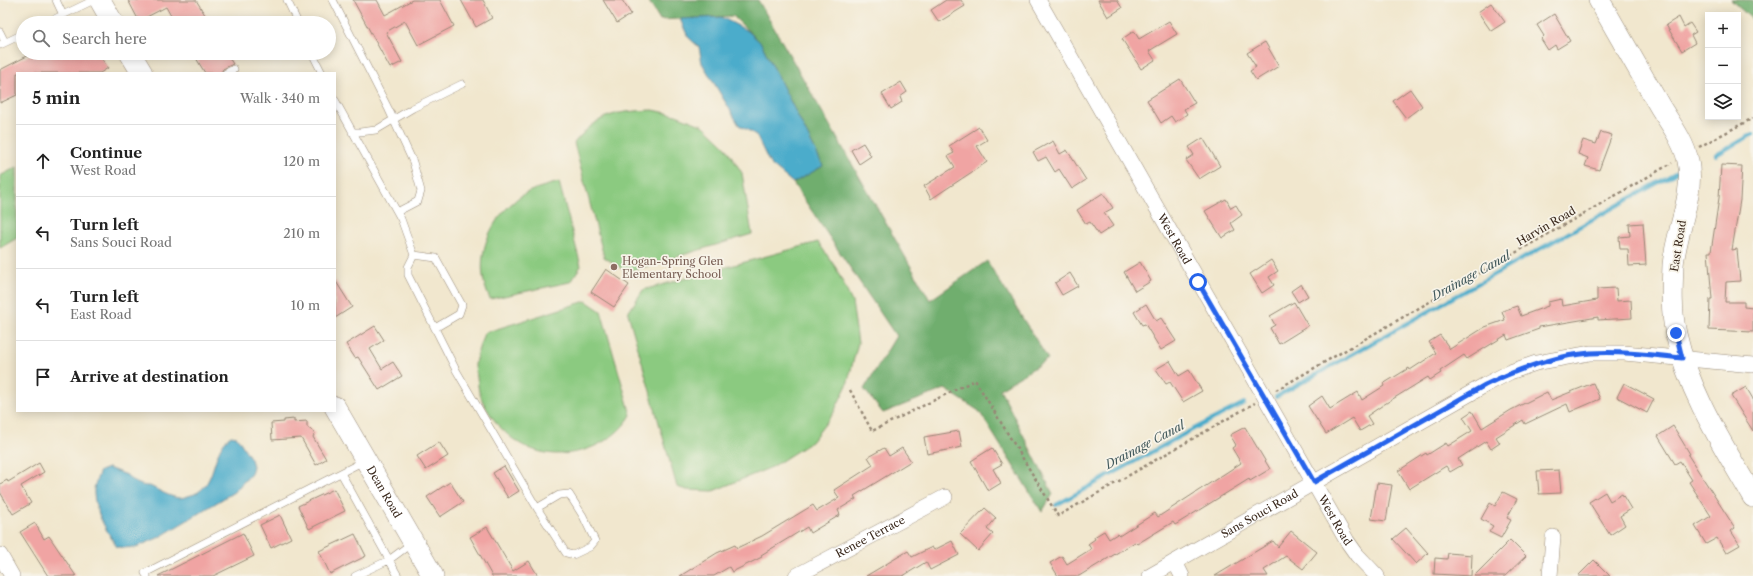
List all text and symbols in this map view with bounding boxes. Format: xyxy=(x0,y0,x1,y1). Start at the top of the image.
map controls xyxy=(1705,12,1741,120)
button: + xyxy=(1705,12,1741,48)
search box xyxy=(16,16,336,60)
icon: search xyxy=(30,27,52,49)
text: Search here xyxy=(62,29,147,48)
button: − xyxy=(1705,48,1741,84)
button: layers xyxy=(1705,84,1741,120)
text: 5 min xyxy=(32,88,80,108)
text: Walk · 340 m xyxy=(240,90,320,106)
text: Continue xyxy=(70,143,142,162)
icon: ahead xyxy=(32,150,54,172)
text: 120 m xyxy=(283,153,320,169)
text: West Road xyxy=(70,162,136,178)
street label: Harvin Road xyxy=(1514,203,1578,249)
street label: West Road xyxy=(1154,210,1195,267)
text: Turn left xyxy=(70,215,139,234)
street label: East Road xyxy=(1667,219,1689,273)
icon: left xyxy=(32,222,54,244)
text: 210 m xyxy=(283,225,320,241)
text: Sans Souci Road xyxy=(70,234,172,250)
water label: Drainage Canal xyxy=(1428,247,1514,304)
place label: Hogan-Spring Glen Elementary School xyxy=(622,254,724,281)
marker: Hogan-Spring Glen Elementary School xyxy=(609,262,619,272)
route start xyxy=(1189,273,1207,291)
text: Turn left xyxy=(70,287,139,306)
icon: left xyxy=(32,294,54,316)
text: 10 m xyxy=(291,297,320,313)
text: East Road xyxy=(70,306,132,322)
route end xyxy=(1667,324,1685,342)
icon: arrive xyxy=(32,366,54,388)
text: Arrive at destination xyxy=(70,367,229,386)
water label: Drainage Canal xyxy=(1102,417,1188,472)
street label: Dean Road xyxy=(364,463,405,521)
street label: Sans Souci Road xyxy=(1218,486,1301,541)
street label: West Road xyxy=(1315,491,1355,549)
street label: Renee Terrace xyxy=(833,513,907,561)

